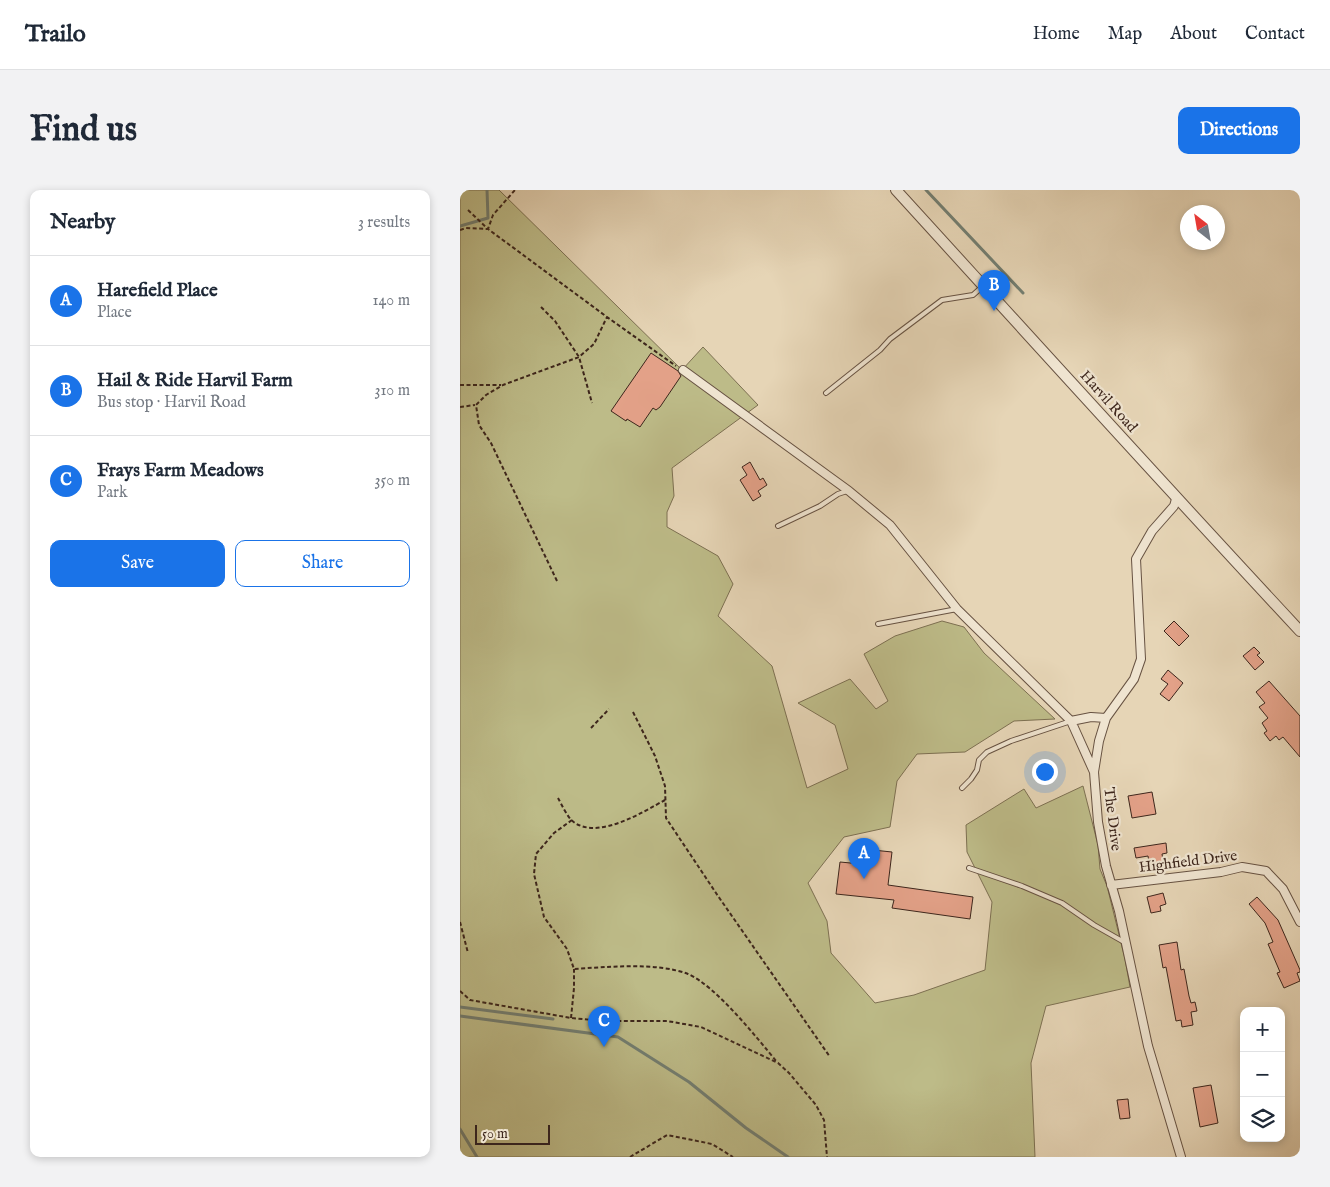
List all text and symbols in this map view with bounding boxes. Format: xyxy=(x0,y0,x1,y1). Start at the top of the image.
text: Trailo xyxy=(25,19,86,50)
text: Home xyxy=(1033,23,1080,46)
text: Map xyxy=(1108,23,1142,46)
text: About xyxy=(1170,23,1217,46)
text: Contact xyxy=(1245,23,1305,46)
button: Directions xyxy=(1178,107,1300,154)
text: Find us xyxy=(30,108,137,153)
north arrow xyxy=(1180,205,1225,250)
text: Nearby xyxy=(50,209,115,236)
text: 3 results xyxy=(358,213,410,233)
pin: B xyxy=(978,270,1010,311)
text: Harefield Place xyxy=(97,279,218,303)
text: A xyxy=(61,291,71,311)
text: 140 m xyxy=(372,291,410,311)
text: Place xyxy=(97,303,132,323)
street label: Harvil Road xyxy=(1076,366,1142,437)
text: Hail & Ride Harvil Farm xyxy=(97,369,293,393)
text: B xyxy=(61,381,71,401)
text: 310 m xyxy=(374,381,410,401)
text: Bus stop · Harvil Road xyxy=(97,393,246,413)
text: Frays Farm Meadows xyxy=(97,459,264,483)
text: C xyxy=(60,471,72,491)
text: 350 m xyxy=(375,471,410,491)
text: Park xyxy=(97,483,127,503)
button: Save xyxy=(50,540,225,587)
button: Share xyxy=(235,540,410,587)
your location xyxy=(1032,759,1058,785)
street label: The Drive xyxy=(1099,786,1126,852)
pin: A xyxy=(848,838,880,879)
street label: Highfield Drive xyxy=(1138,846,1238,877)
pin: C xyxy=(588,1006,620,1047)
map controls xyxy=(1240,1007,1285,1142)
button: + xyxy=(1240,1007,1285,1052)
button: − xyxy=(1240,1052,1285,1097)
button: layers xyxy=(1240,1097,1285,1142)
scale bar xyxy=(475,1122,550,1145)
text: 50 m xyxy=(482,1125,508,1143)

